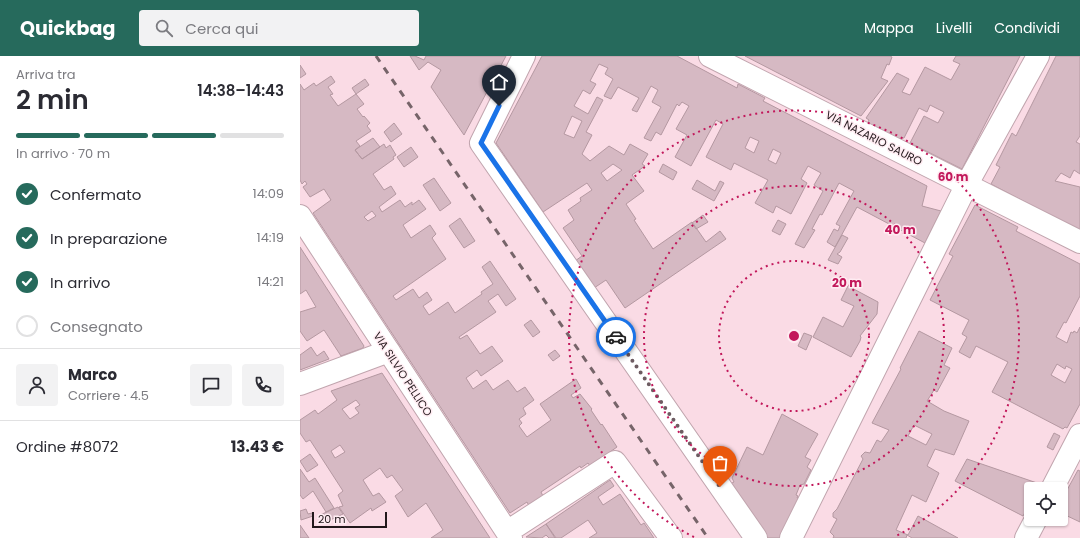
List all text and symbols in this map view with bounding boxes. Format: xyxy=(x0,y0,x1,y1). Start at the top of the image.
search box xyxy=(139,10,419,46)
text: Quickbag xyxy=(20,15,115,42)
icon: search xyxy=(153,17,175,39)
text: Cerca qui xyxy=(185,18,258,39)
text: Mappa xyxy=(864,18,914,38)
text: Livelli xyxy=(936,18,972,38)
text: Condividi xyxy=(994,18,1060,38)
text: Arriva tra xyxy=(16,65,76,84)
pin xyxy=(482,65,516,106)
icon: home xyxy=(488,71,510,93)
text: 14:38–14:43 xyxy=(197,80,284,101)
text: 2 min xyxy=(16,82,89,118)
street label: VIA NAZARIO SAURO xyxy=(823,107,925,169)
text: In arrivo · 70 m xyxy=(16,144,110,163)
text: 60 m xyxy=(938,168,969,185)
icon: check xyxy=(16,183,38,205)
text: Confermato xyxy=(50,184,141,205)
text: 14:09 xyxy=(253,184,284,203)
text: 40 m xyxy=(884,221,916,238)
icon: check xyxy=(16,227,38,249)
text: In preparazione xyxy=(50,228,167,249)
text: 14:19 xyxy=(257,228,284,247)
icon: check xyxy=(16,271,38,293)
text: In arrivo xyxy=(50,272,110,293)
text: 14:21 xyxy=(257,272,284,291)
text: 20 m xyxy=(832,274,862,291)
text: Consegnato xyxy=(50,316,143,337)
courier xyxy=(596,317,636,357)
icon: car xyxy=(605,326,627,348)
street label: VIA SILVIO PELLICO xyxy=(370,329,436,420)
centre of rings xyxy=(787,329,801,343)
button: person xyxy=(16,364,58,406)
text: Marco xyxy=(68,364,117,385)
button: chat xyxy=(190,364,232,406)
button: phone xyxy=(242,364,284,406)
text: Corriere · 4.5 xyxy=(68,386,149,405)
text: Ordine #8072 xyxy=(16,436,118,457)
text: 13.43 € xyxy=(231,436,284,457)
pin xyxy=(703,446,737,487)
icon: bag xyxy=(709,452,731,474)
map controls xyxy=(1024,482,1068,526)
button: locate xyxy=(1024,482,1068,526)
scale bar xyxy=(312,510,387,529)
text: 20 m xyxy=(318,511,346,527)

